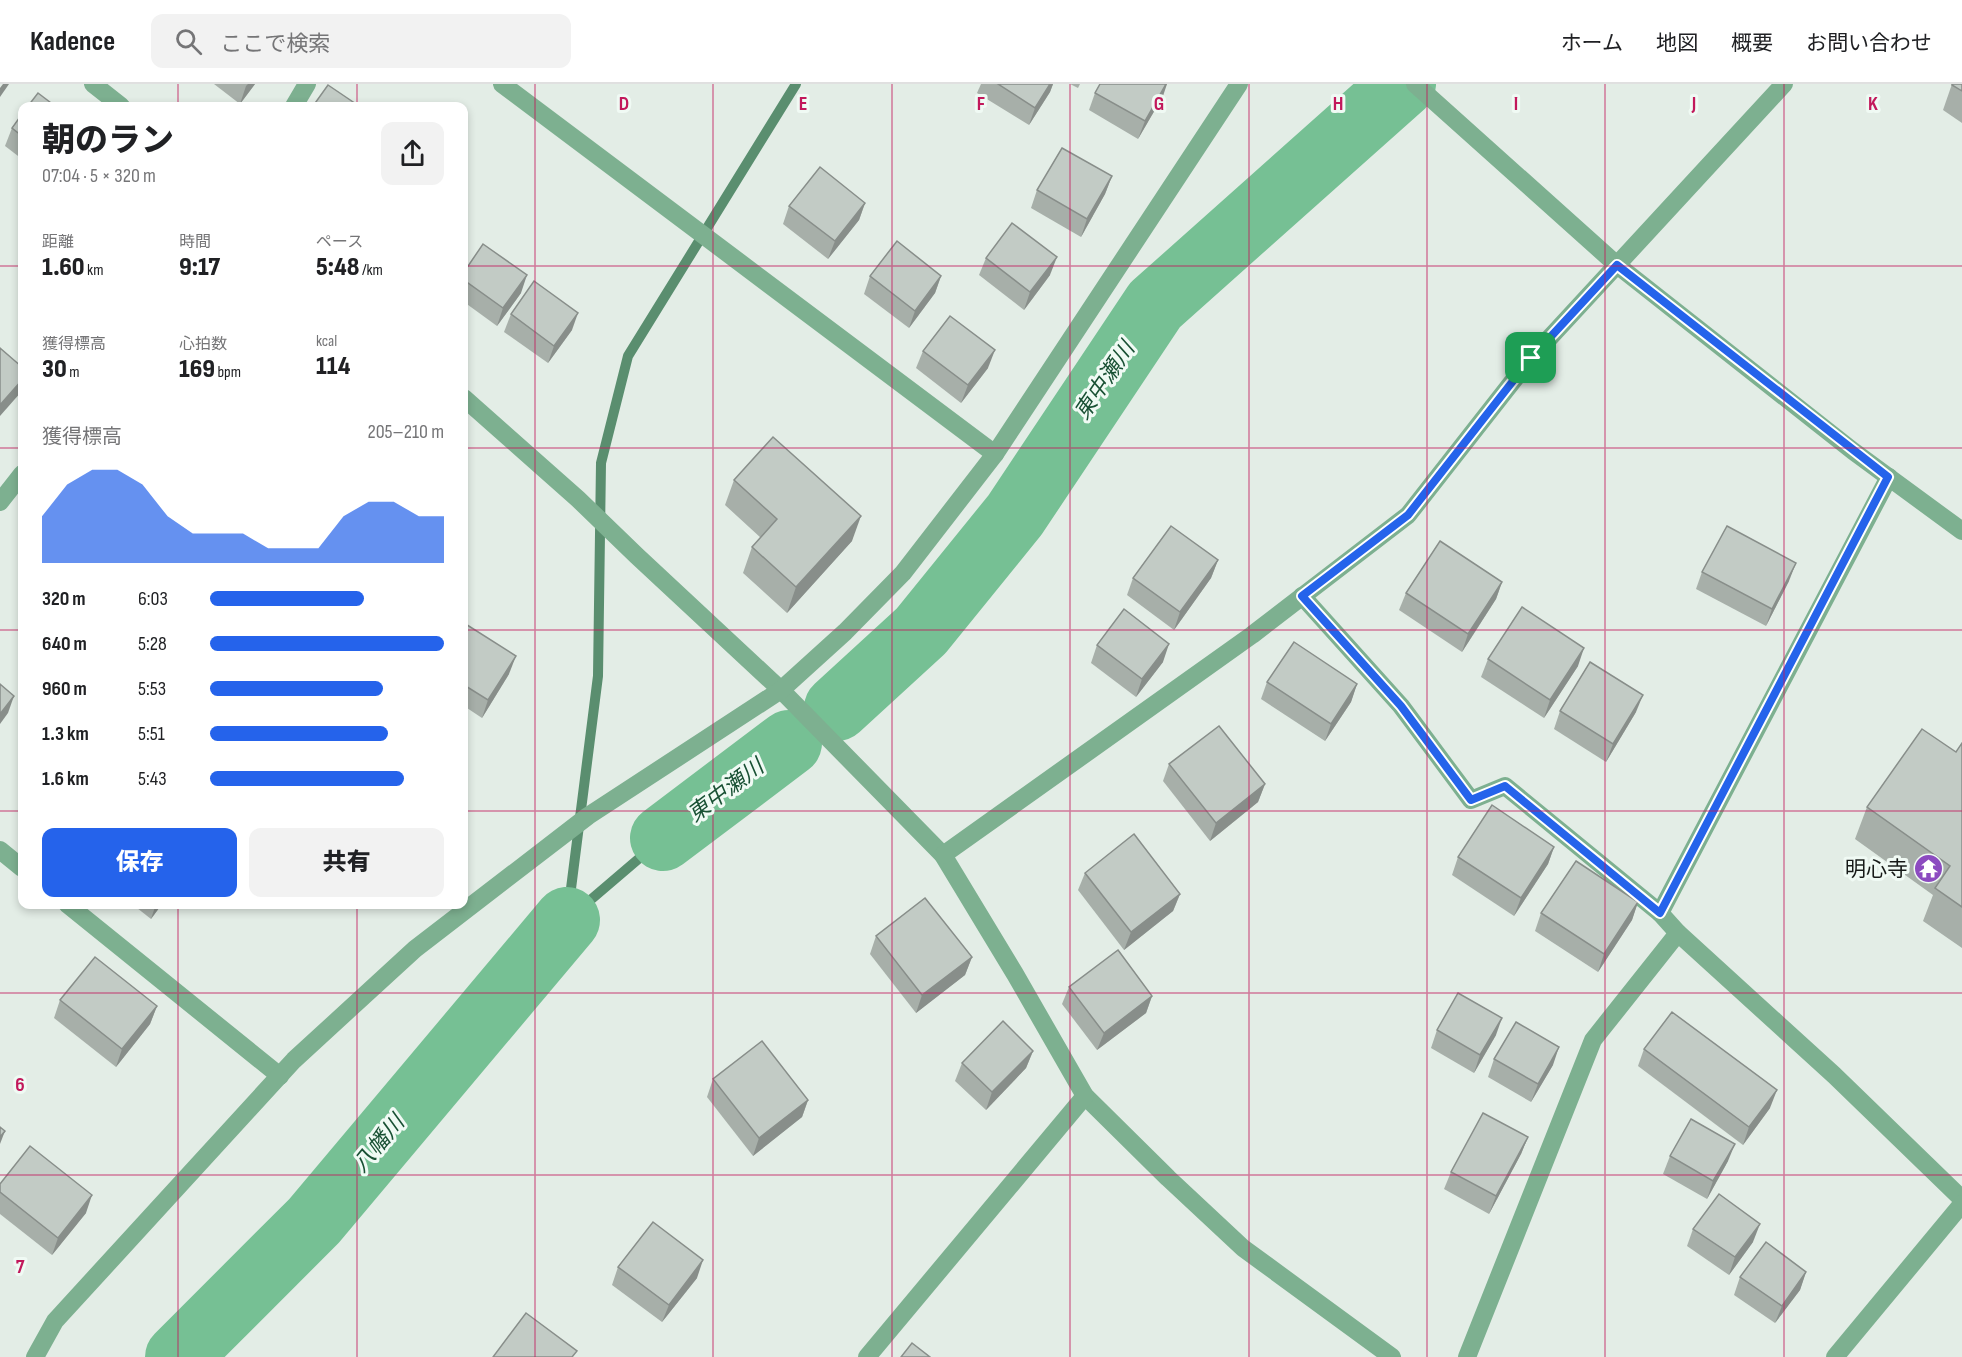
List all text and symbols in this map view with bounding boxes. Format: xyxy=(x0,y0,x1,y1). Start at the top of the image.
search box xyxy=(151,14,571,68)
text: Kadence xyxy=(30,25,115,58)
icon: search xyxy=(172,25,205,58)
text: ここで検索 xyxy=(220,31,330,58)
text: ホーム xyxy=(1561,31,1623,56)
text: 地図 xyxy=(1656,31,1698,56)
text: 概要 xyxy=(1731,31,1773,56)
text: お問い合わせ xyxy=(1806,31,1932,56)
text: D xyxy=(619,92,629,116)
text: E xyxy=(799,92,807,116)
text: F xyxy=(977,92,985,116)
text: G xyxy=(1154,92,1164,116)
text: H xyxy=(1333,92,1343,116)
text: I xyxy=(1514,92,1518,116)
text: J xyxy=(1691,92,1696,116)
text: K xyxy=(1868,92,1878,116)
text: 朝のラン xyxy=(42,121,174,161)
button: share xyxy=(381,122,444,185)
text: 07:04 · 5 × 320 m xyxy=(42,164,156,188)
text: 距離 xyxy=(42,233,74,252)
text: 時間 xyxy=(179,233,211,252)
text: ペース xyxy=(316,233,363,252)
text: 1.60 xyxy=(42,252,85,283)
text: 9:17 xyxy=(179,252,220,283)
text: 5:48 xyxy=(316,252,359,283)
text: km xyxy=(85,261,103,280)
text: /km xyxy=(359,261,383,280)
text: kcal xyxy=(316,332,337,351)
pin xyxy=(1505,332,1556,383)
text: 獲得標高 xyxy=(42,335,106,354)
text: 心拍数 xyxy=(179,335,227,354)
water label: 東中瀬川 xyxy=(1069,335,1142,425)
icon: arrive xyxy=(1514,341,1547,374)
text: 114 xyxy=(316,351,350,382)
text: 30 xyxy=(42,354,67,385)
text: 169 xyxy=(179,354,215,385)
text: m xyxy=(67,363,80,382)
text: bpm xyxy=(215,363,241,382)
text: 205–210 m xyxy=(367,420,444,444)
text: 獲得標高 xyxy=(42,425,122,449)
text: 320 m xyxy=(42,587,86,611)
text: 6:03 xyxy=(138,587,168,611)
text: 640 m xyxy=(42,632,87,656)
text: 5:28 xyxy=(138,632,167,656)
text: 960 m xyxy=(42,677,87,701)
text: 5:53 xyxy=(138,677,166,701)
text: 1.3 km xyxy=(42,722,89,746)
text: 5:51 xyxy=(138,722,165,746)
water label: 東中瀬川 xyxy=(683,753,771,828)
text: 1.6 km xyxy=(42,767,89,791)
text: 5:43 xyxy=(138,767,167,791)
button: 保存 xyxy=(42,828,237,897)
button: 共有 xyxy=(249,828,444,897)
temple icon: 明心寺 xyxy=(1913,853,1945,885)
place label: 明心寺 xyxy=(1845,857,1908,882)
text: 6 xyxy=(15,1073,25,1097)
water label: 八幡川 xyxy=(347,1109,412,1178)
text: 7 xyxy=(16,1255,25,1279)

